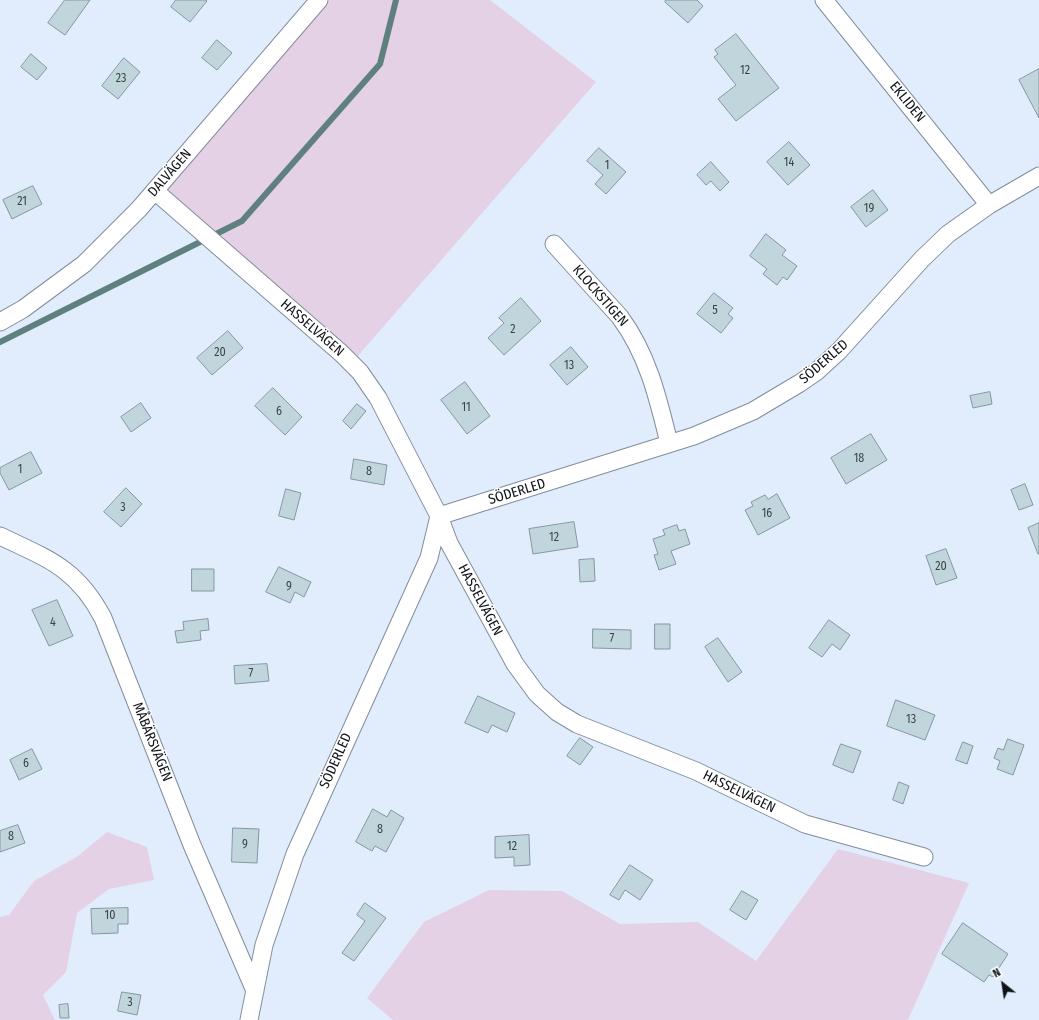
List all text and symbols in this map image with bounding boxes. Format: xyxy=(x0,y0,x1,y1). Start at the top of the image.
house number: 12 xyxy=(740,64,750,78)
house number: 23 xyxy=(116,72,126,86)
street label: EKLIDEN xyxy=(886,78,928,126)
street label: DALVÄGEN xyxy=(145,146,195,200)
house number: 14 xyxy=(784,156,794,170)
house number: 1 xyxy=(605,159,609,173)
house number: 21 xyxy=(17,195,27,209)
house number: 19 xyxy=(864,202,874,216)
street label: KLOCKSTIGEN xyxy=(569,262,631,330)
street label: HASSELVÄGEN xyxy=(277,296,347,360)
house number: 5 xyxy=(712,304,718,318)
house number: 2 xyxy=(510,323,516,337)
street label: SÖDERLED xyxy=(796,336,852,388)
house number: 20 xyxy=(214,346,226,360)
house number: 13 xyxy=(564,359,574,373)
house number: 11 xyxy=(461,401,471,415)
house number: 6 xyxy=(276,405,282,419)
house number: 18 xyxy=(854,452,864,466)
house number: 1 xyxy=(18,463,22,477)
house number: 8 xyxy=(366,465,372,479)
street label: SÖDERLED xyxy=(486,475,548,509)
house number: 3 xyxy=(120,501,126,515)
house number: 16 xyxy=(762,507,772,521)
house number: 12 xyxy=(549,531,559,545)
house number: 20 xyxy=(935,560,947,574)
street label: HASSELVÄGEN xyxy=(454,561,506,639)
house number: 9 xyxy=(286,580,292,594)
house number: 4 xyxy=(50,616,56,630)
house number: 7 xyxy=(610,632,614,646)
house number: 7 xyxy=(249,667,253,681)
street label: MÅBÄRSVÄGEN xyxy=(129,700,175,784)
house number: 13 xyxy=(906,713,916,727)
street label: SÖDERLED xyxy=(316,731,356,791)
house number: 6 xyxy=(23,757,29,771)
street label: HASSELVÄGEN xyxy=(700,767,778,817)
house number: 8 xyxy=(377,823,383,837)
house number: 8 xyxy=(8,830,14,844)
house number: 9 xyxy=(242,838,248,852)
house number: 12 xyxy=(507,840,517,854)
house number: 10 xyxy=(105,909,115,923)
north arrow xyxy=(983,964,1023,1004)
text: N xyxy=(991,966,1003,980)
house number: 3 xyxy=(127,996,133,1010)

